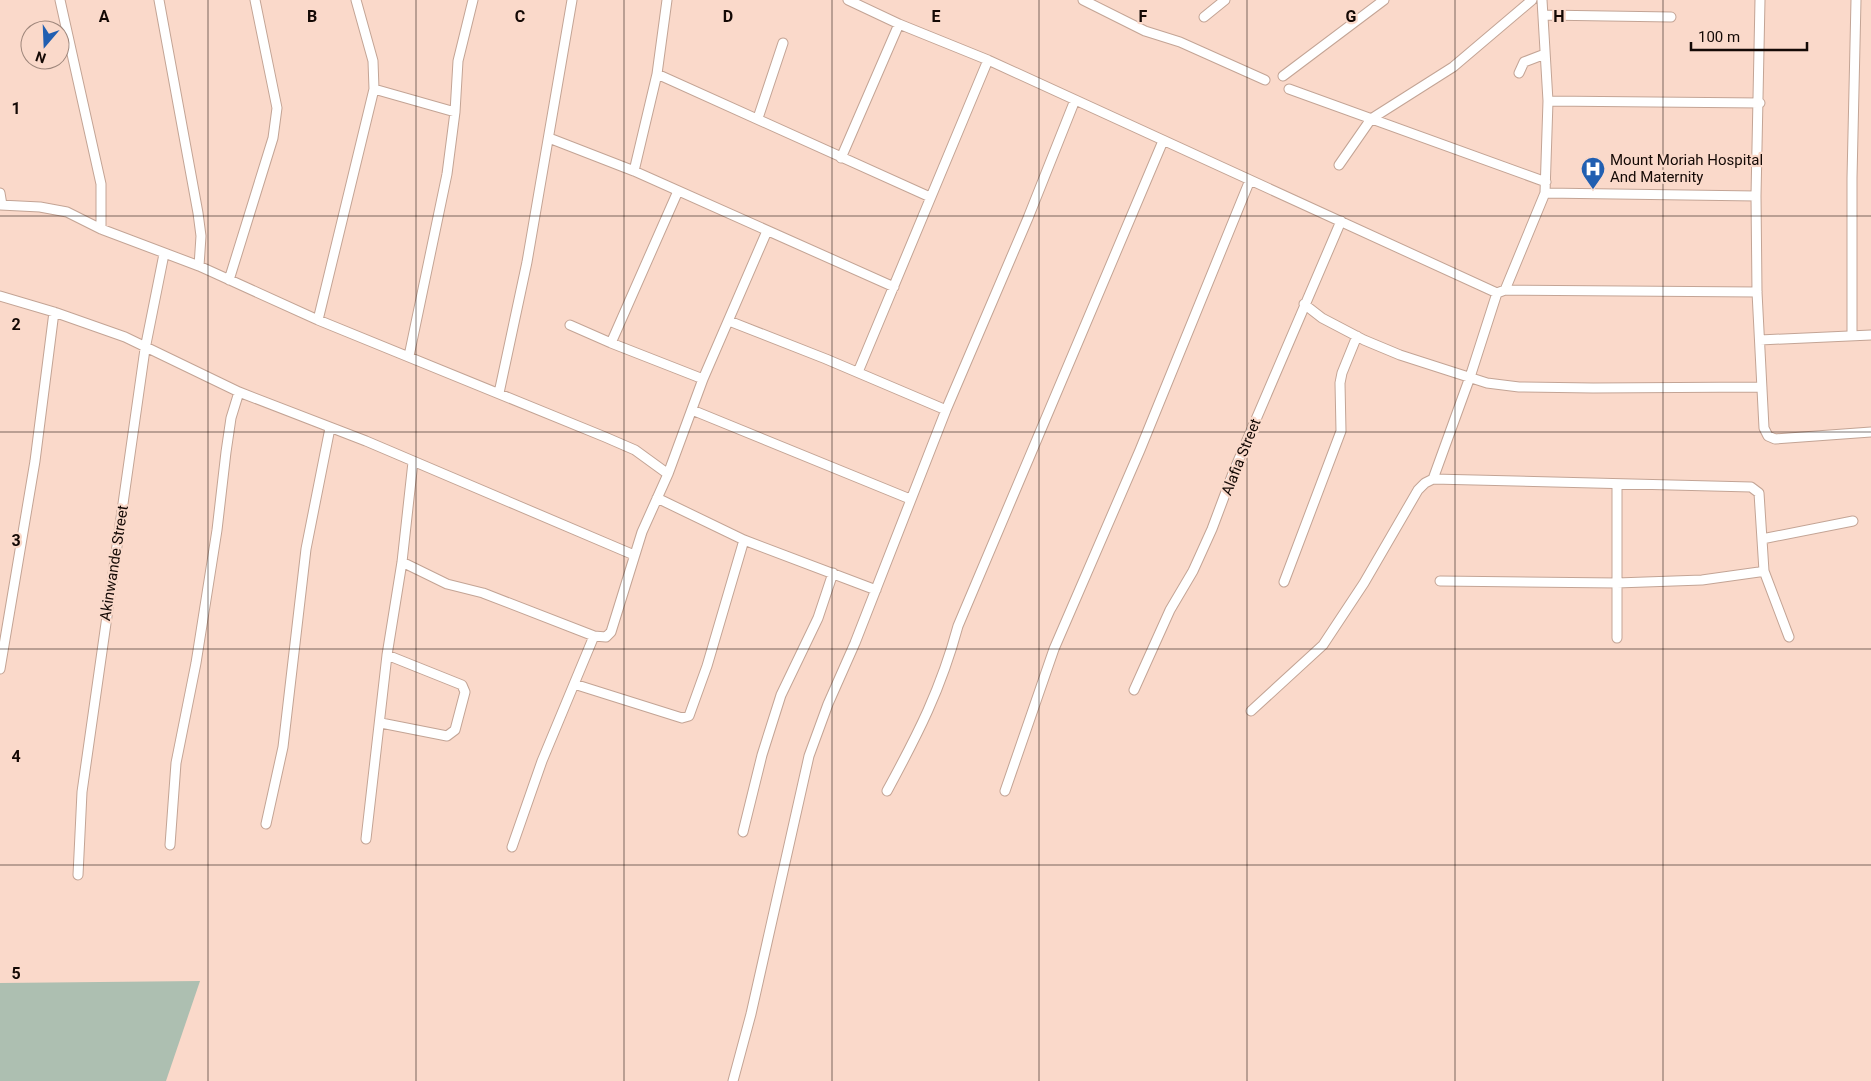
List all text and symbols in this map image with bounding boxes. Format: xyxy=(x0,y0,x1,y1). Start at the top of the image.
text: A xyxy=(99,7,110,26)
text: B xyxy=(307,7,317,26)
text: C xyxy=(515,7,525,26)
text: D xyxy=(723,7,733,26)
text: E xyxy=(932,7,941,26)
text: F xyxy=(1139,7,1148,26)
text: G xyxy=(1346,7,1357,26)
text: H xyxy=(1553,7,1565,26)
north arrow xyxy=(20,20,70,70)
scale bar xyxy=(1691,20,1807,52)
text: 100 m xyxy=(1698,28,1740,46)
text: N xyxy=(33,48,48,66)
text: 1 xyxy=(11,99,21,118)
place label: Mount Moriah Hospital And Maternity xyxy=(1610,151,1763,186)
hospital icon: Mount Moriah Hospital And Maternity xyxy=(1580,156,1606,190)
text: 2 xyxy=(11,315,21,334)
street label: Alafia Street xyxy=(1217,416,1265,498)
street label: Akinwande Street xyxy=(96,504,132,622)
text: 3 xyxy=(11,531,21,550)
text: 4 xyxy=(11,747,21,766)
text: 5 xyxy=(11,964,21,983)

